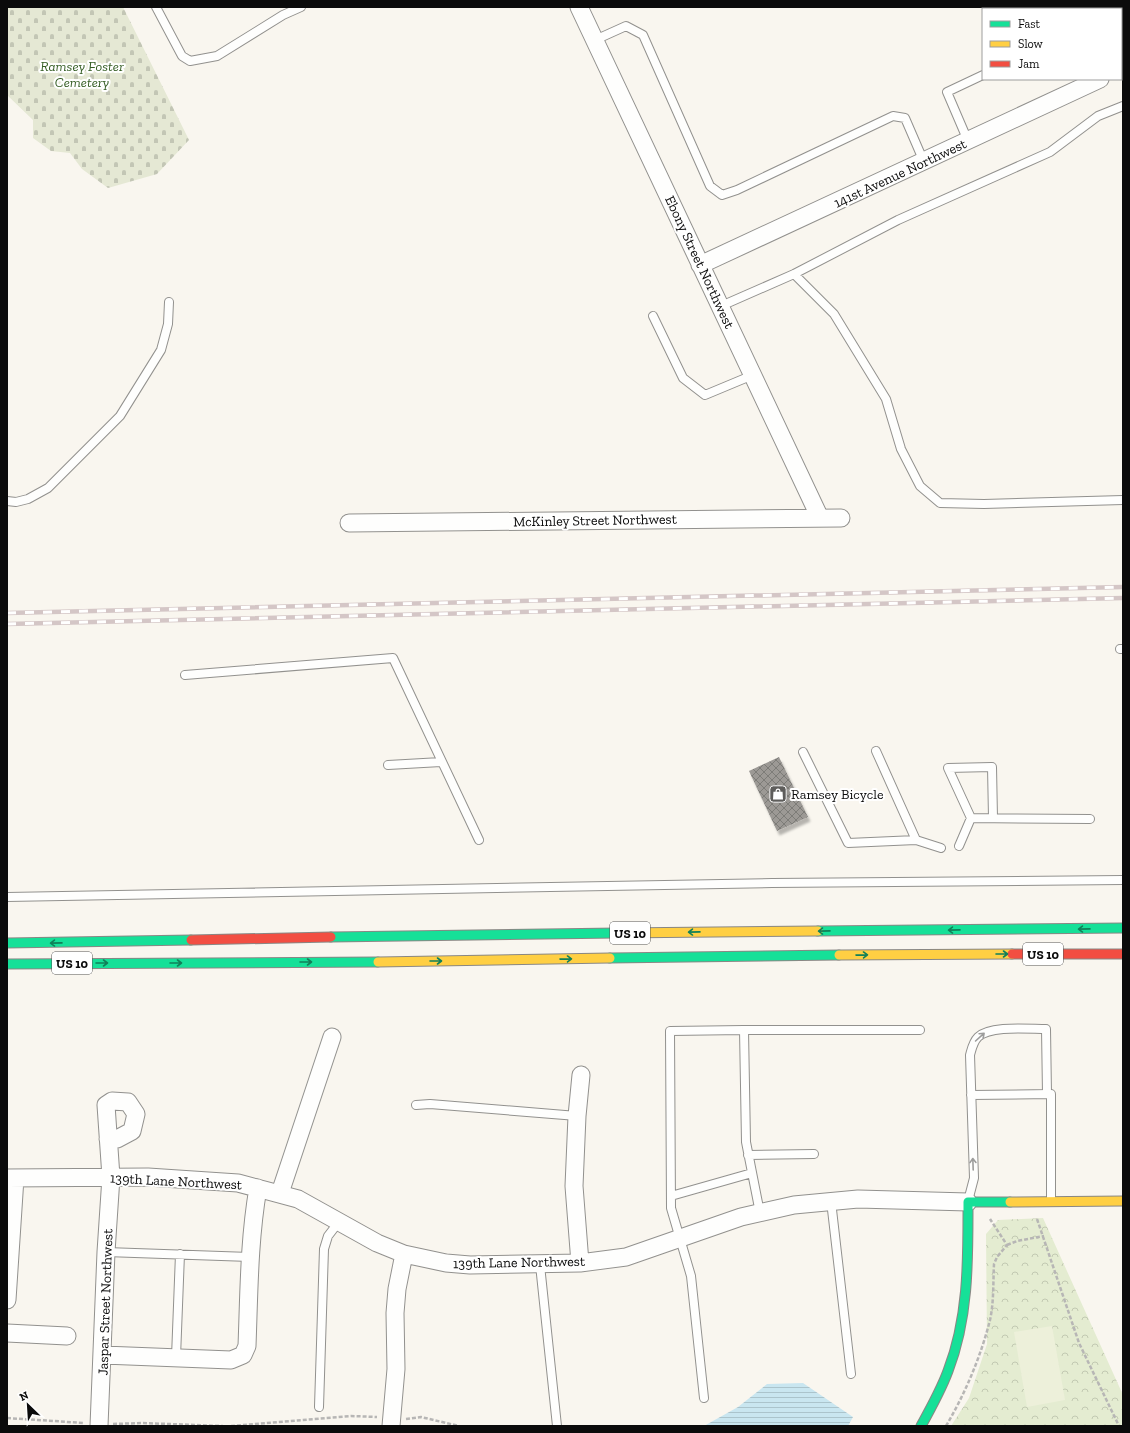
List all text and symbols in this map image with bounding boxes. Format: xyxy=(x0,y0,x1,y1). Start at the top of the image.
legend xyxy=(982,8,1122,80)
text: Fast xyxy=(1018,17,1041,31)
text: Slow xyxy=(1018,37,1044,51)
text: Jam xyxy=(1018,57,1040,71)
park label: Ramsey Foster Cemetery xyxy=(40,58,124,91)
street label: 141st Avenue Northwest xyxy=(831,135,970,212)
street label: Ebony Street Northwest xyxy=(661,193,738,332)
street label: McKinley Street Northwest xyxy=(513,511,678,530)
shop icon: Ramsey Bicycle xyxy=(768,784,788,804)
place label: Ramsey Bicycle xyxy=(791,786,884,803)
road number: US 10 xyxy=(610,922,650,944)
one-way arrow xyxy=(1078,925,1091,933)
one-way arrow xyxy=(948,926,961,934)
one-way arrow xyxy=(818,927,831,935)
one-way arrow xyxy=(688,928,701,936)
one-way arrow xyxy=(50,939,63,947)
road number: US 10 xyxy=(1023,943,1063,965)
one-way arrow xyxy=(995,950,1008,958)
one-way arrow xyxy=(855,951,868,959)
road number: US 10 xyxy=(52,952,92,974)
one-way arrow xyxy=(559,955,572,963)
one-way arrow xyxy=(429,957,442,965)
one-way arrow xyxy=(299,958,312,966)
one-way arrow xyxy=(95,959,108,967)
one-way arrow xyxy=(169,959,182,967)
one-way arrow xyxy=(975,1032,985,1042)
one-way arrow xyxy=(969,1158,977,1171)
street label: 139th Lane Northwest xyxy=(109,1170,243,1193)
street label: Jaspar Street Northwest xyxy=(94,1228,117,1376)
street label: 139th Lane Northwest xyxy=(453,1253,586,1272)
north arrow xyxy=(8,1385,48,1425)
text: N xyxy=(17,1388,31,1404)

